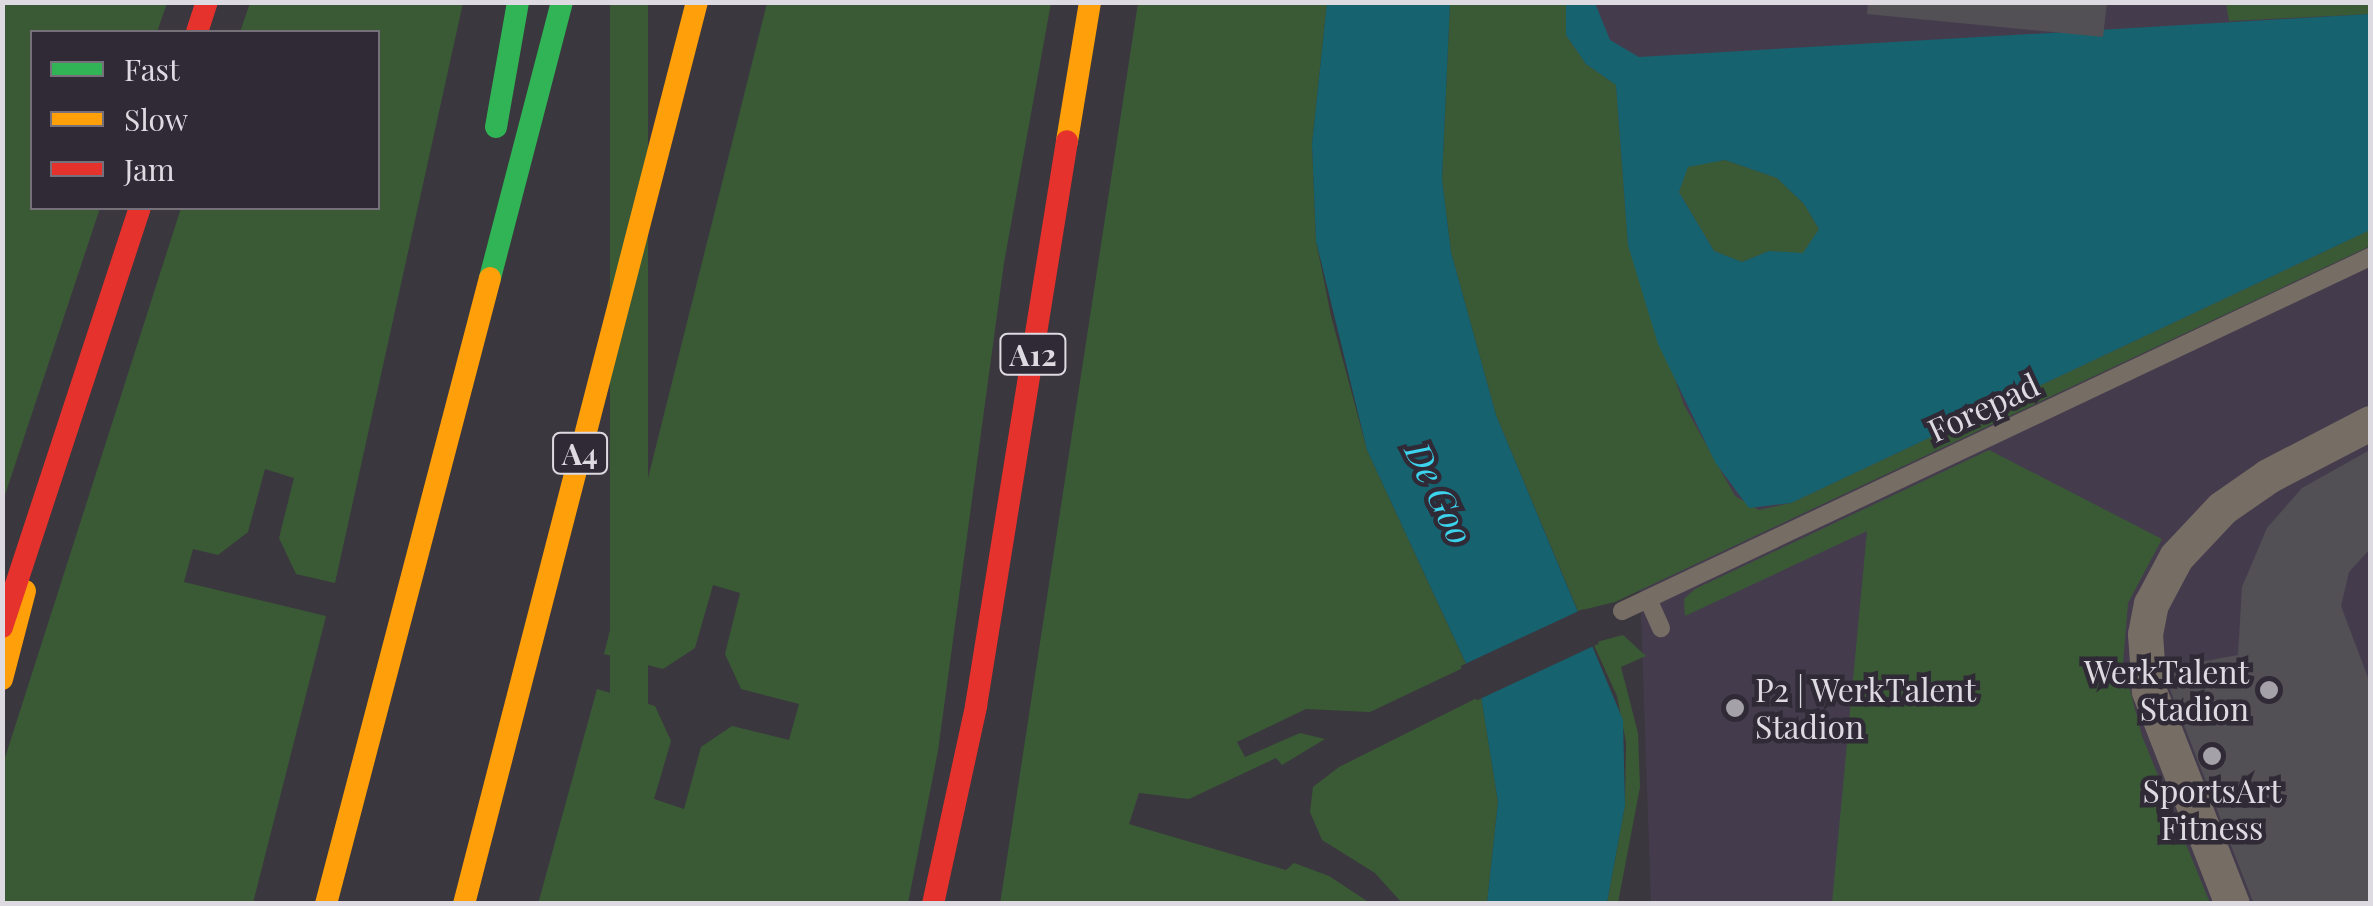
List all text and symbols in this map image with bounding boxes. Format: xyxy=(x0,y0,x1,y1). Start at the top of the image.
legend xyxy=(30,30,380,210)
text: Fast xyxy=(124,49,180,89)
text: Slow xyxy=(124,99,188,139)
text: Jam xyxy=(124,149,175,189)
road number: A12 xyxy=(998,329,1068,379)
street label: Forepad xyxy=(1921,365,2045,449)
road number: A4 xyxy=(550,428,610,478)
water label: De Goo xyxy=(1397,435,1483,551)
place label: WerkTalent Stadion xyxy=(2084,653,2249,728)
place label: P2 | WerkTalent Stadion xyxy=(1755,671,1977,746)
marker: WerkTalent Stadion xyxy=(2258,679,2280,701)
marker: P2 | WerkTalent Stadion xyxy=(1724,697,1746,719)
marker: SportsArt Fitness xyxy=(2201,745,2223,767)
place label: SportsArt Fitness xyxy=(2142,772,2282,847)

